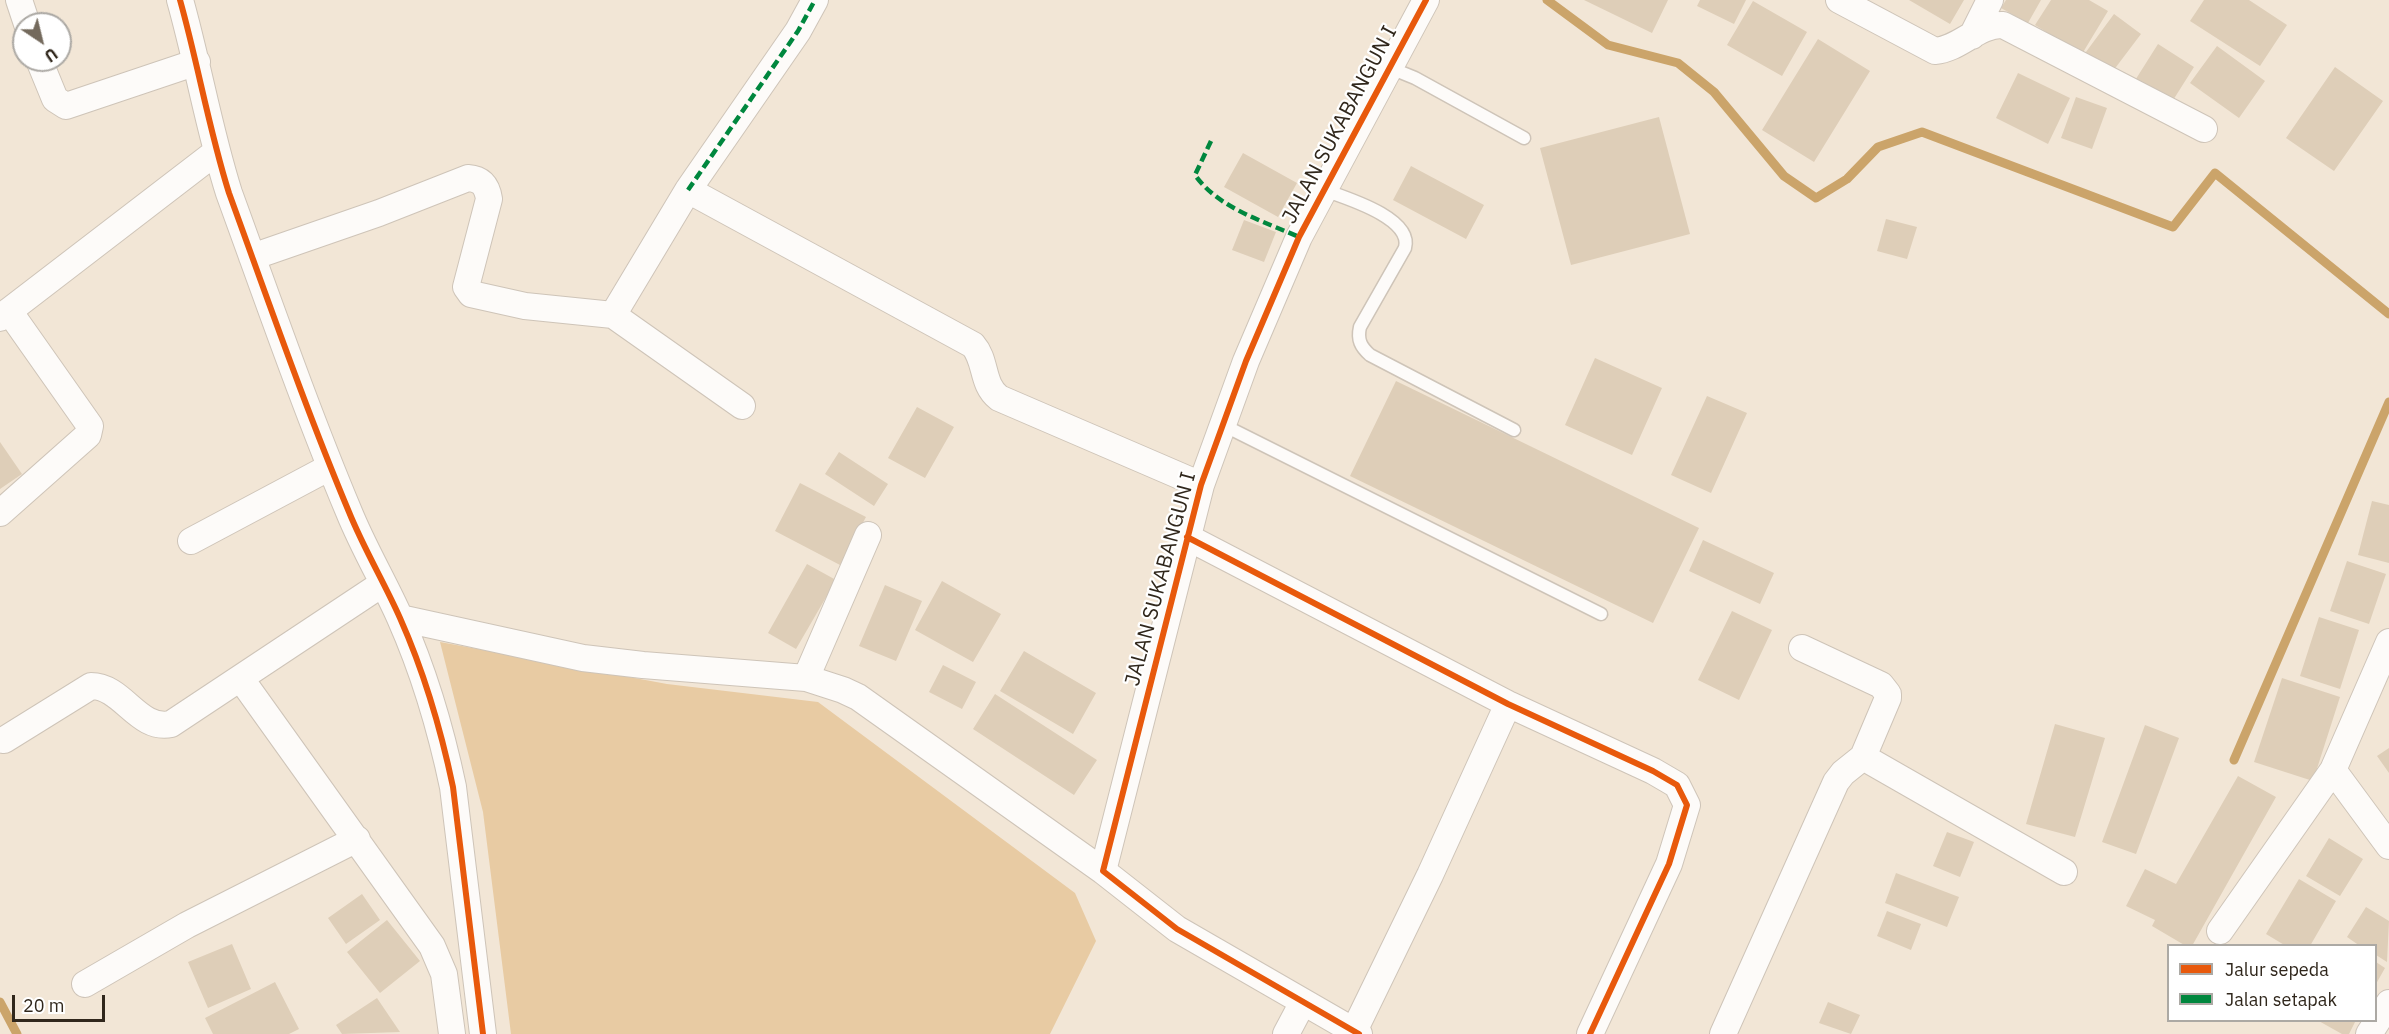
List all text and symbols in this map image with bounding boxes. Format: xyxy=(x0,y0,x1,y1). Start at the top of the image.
north arrow xyxy=(12,12,72,72)
street label: JALAN SUKABANGUN I xyxy=(1277,22,1403,228)
text: U xyxy=(41,44,61,66)
street label: JALAN SUKABANGUN I xyxy=(1120,469,1202,689)
legend xyxy=(2167,944,2377,1022)
text: Jalur sepeda xyxy=(2225,958,2329,981)
scale bar xyxy=(15,983,108,1021)
text: Jalan setapak xyxy=(2225,988,2337,1011)
text: 20 m xyxy=(23,994,65,1017)

